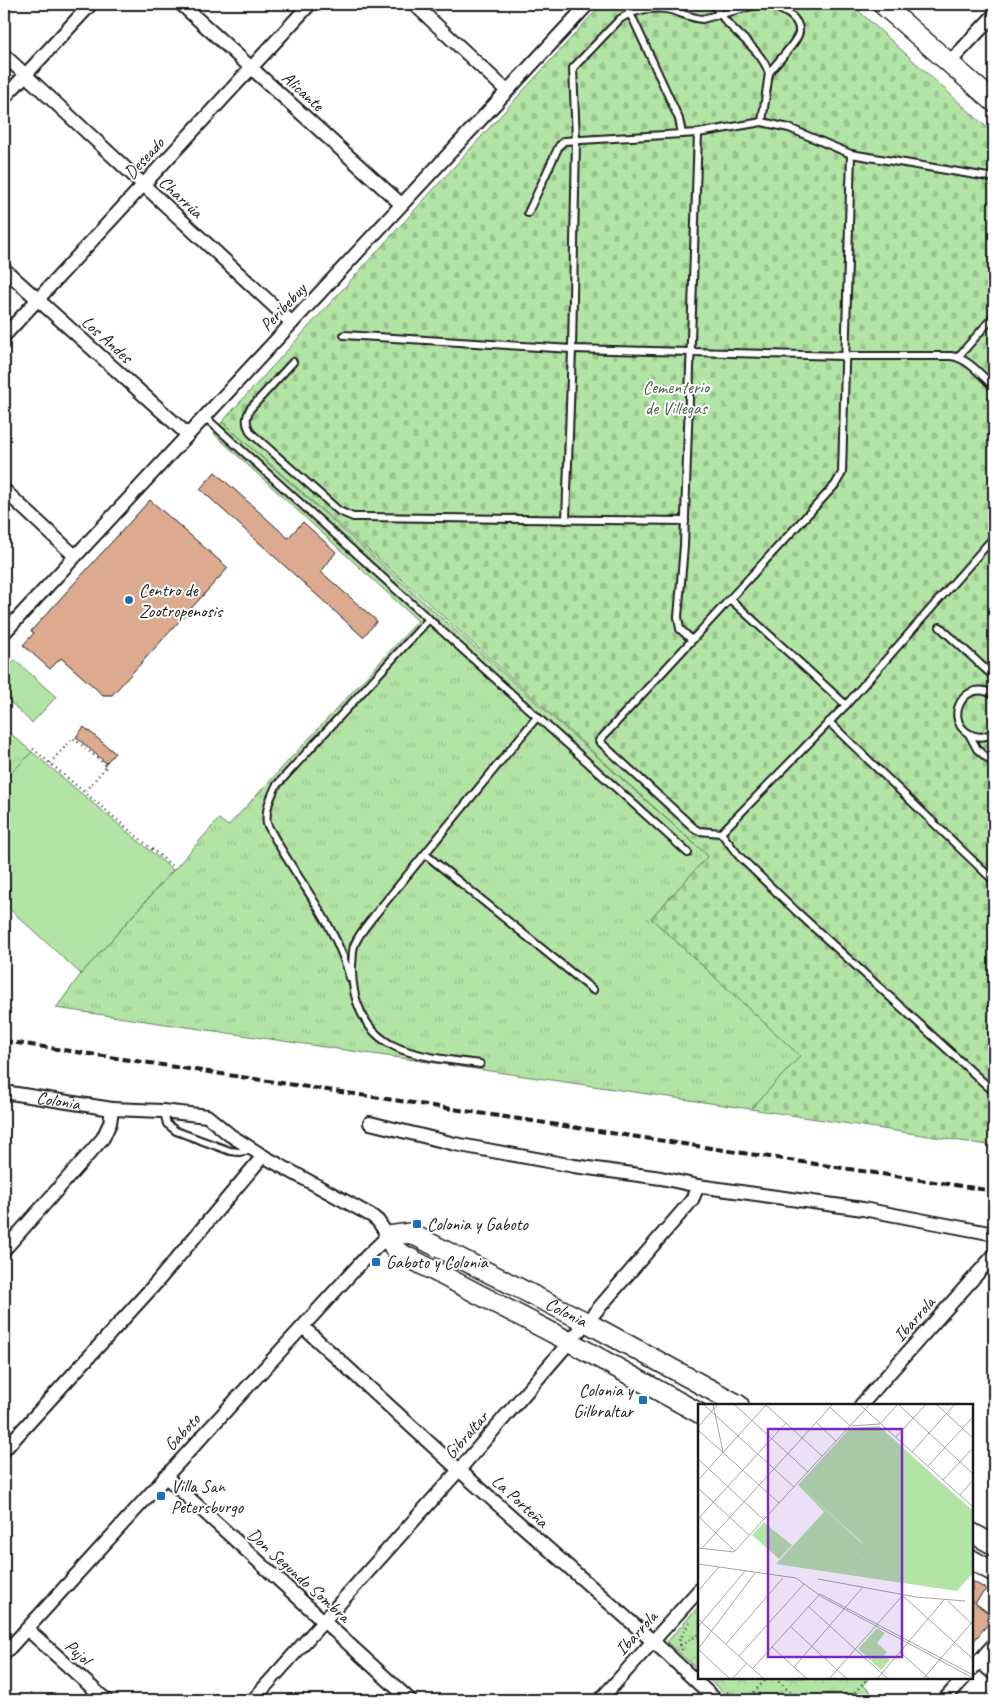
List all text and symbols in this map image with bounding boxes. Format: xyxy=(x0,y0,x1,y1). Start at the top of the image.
street label: Alicante xyxy=(277,66,329,116)
street label: Deseado xyxy=(119,131,170,184)
street label: Charrúa xyxy=(154,171,208,224)
street label: Peribebuy xyxy=(255,277,312,336)
street label: Los Andes xyxy=(77,311,138,369)
park label: Cementerio de Villegas xyxy=(643,376,711,419)
place label: Centro de Zootropenosis xyxy=(139,579,224,622)
marker: Centro de Zootropenosis xyxy=(123,594,135,606)
street label: Colonia xyxy=(35,1086,83,1115)
place label: Colonia y Gaboto xyxy=(427,1213,530,1235)
marker: Colonia y Gaboto xyxy=(411,1218,423,1230)
place label: Gaboto y Colonia xyxy=(386,1251,489,1273)
marker: Gaboto y Colonia xyxy=(370,1256,382,1268)
street label: Ibarrola xyxy=(888,1291,941,1346)
street label: Colonia xyxy=(542,1292,592,1332)
place label: Colonia y Gilbraltar xyxy=(573,1379,635,1422)
marker: Colonia y Gilbraltar xyxy=(637,1394,649,1406)
inset map xyxy=(698,1404,973,1679)
street label: Gibraltar xyxy=(439,1405,494,1464)
street label: Gaboto xyxy=(159,1408,206,1455)
street label: La Porteña xyxy=(487,1470,554,1533)
place label: Villa San Petersburgo xyxy=(171,1475,245,1518)
marker: Villa San Petersburgo xyxy=(155,1490,167,1502)
street label: Don Segundo Sombra xyxy=(243,1523,356,1628)
street label: Ibarrola xyxy=(610,1605,663,1660)
street label: Pujol xyxy=(60,1635,98,1671)

